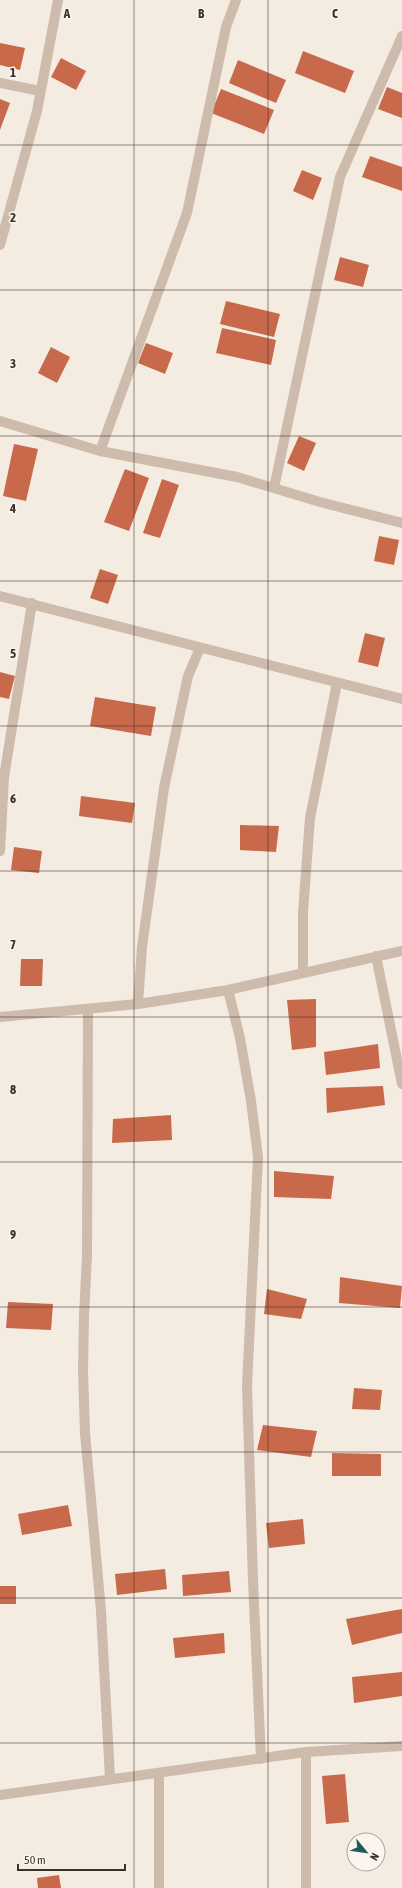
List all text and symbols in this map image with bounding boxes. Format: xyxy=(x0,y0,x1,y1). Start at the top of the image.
text: A xyxy=(63,6,71,21)
text: B xyxy=(198,6,205,21)
text: C xyxy=(332,6,338,21)
text: 1 xyxy=(10,65,16,80)
text: 2 xyxy=(10,210,16,225)
text: 3 xyxy=(10,356,16,371)
text: 4 xyxy=(9,501,16,516)
text: 5 xyxy=(10,646,16,661)
text: 6 xyxy=(10,791,16,806)
text: 7 xyxy=(10,937,16,952)
text: 8 xyxy=(10,1082,16,1097)
text: 9 xyxy=(10,1227,16,1242)
north arrow xyxy=(346,1832,386,1872)
scale bar xyxy=(18,1846,125,1872)
text: N xyxy=(368,1851,382,1863)
text: 50 m xyxy=(24,1853,46,1867)

